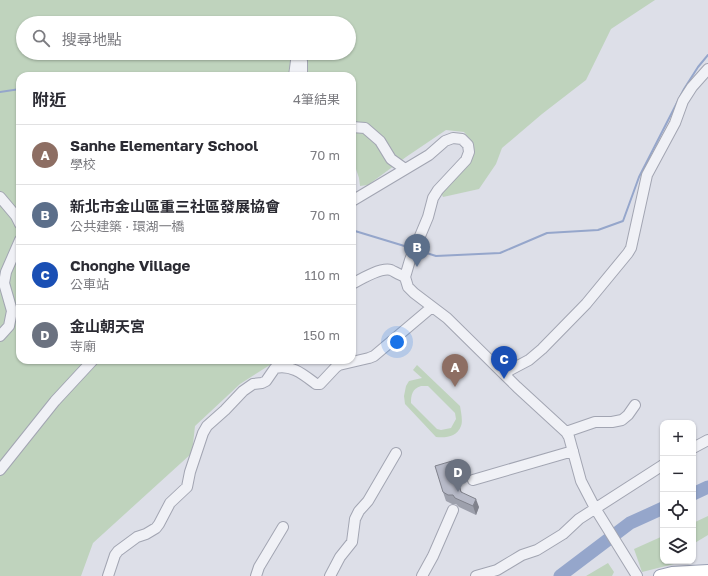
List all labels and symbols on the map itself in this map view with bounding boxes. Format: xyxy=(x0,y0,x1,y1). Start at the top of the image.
pin: B xyxy=(404,234,430,267)
your location xyxy=(387,332,407,352)
pin: C xyxy=(491,346,517,379)
pin: A xyxy=(442,354,468,387)
pin: D xyxy=(445,459,471,492)

